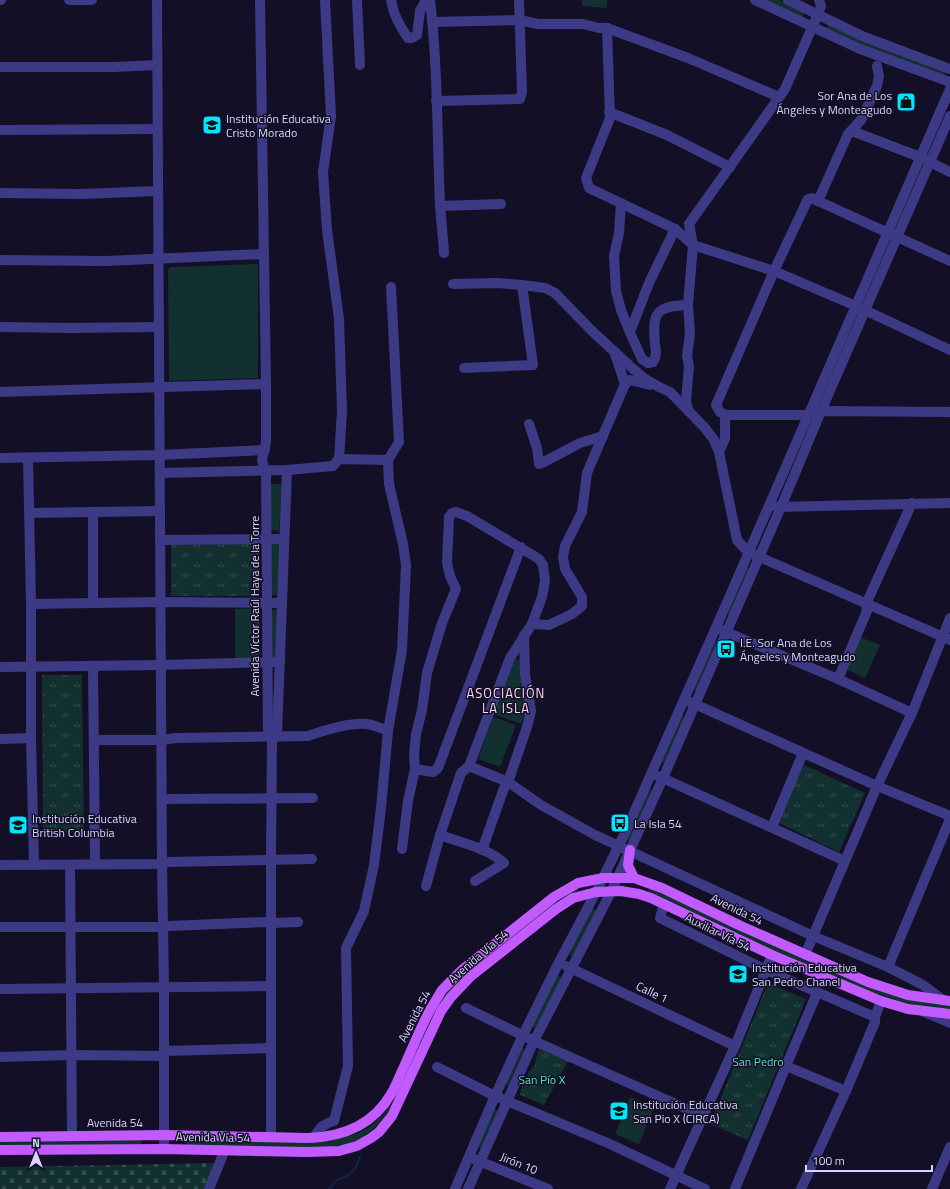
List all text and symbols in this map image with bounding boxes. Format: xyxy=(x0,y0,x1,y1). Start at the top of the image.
place label: Sor Ana de Los Ángeles y Monteagudo xyxy=(776,86,892,119)
shop icon: Sor Ana de Los Ángeles y Monteagudo xyxy=(895,91,917,113)
place label: Institución Educativa Cristo Morado xyxy=(226,109,331,142)
school or university icon: Institución Educativa Cristo Morado xyxy=(201,114,223,136)
street label: Avenida Víctor Raúl Haya de la Torre xyxy=(245,516,264,696)
place label: I.E. Sor Ana de Los Ángeles y Monteagudo xyxy=(740,633,856,666)
bus stop icon: I.E. Sor Ana de Los Ángeles y Monteagudo xyxy=(715,638,737,660)
district label: ASOCIACIÓN LA ISLA xyxy=(467,683,545,718)
place label: Institución Educativa British Columbia xyxy=(32,809,137,842)
bus stop icon: La Isla 54 xyxy=(609,812,631,834)
school or university icon: Institución Educativa British Columbia xyxy=(7,814,29,836)
place label: La Isla 54 xyxy=(634,814,682,833)
street label: Avenida 54 xyxy=(708,888,767,930)
street label: Auxiliar Vía 54 xyxy=(682,908,755,956)
street label: Avenida Vía 54 xyxy=(444,924,513,988)
place label: Institución Educativa San Pedro Chanel xyxy=(752,958,857,991)
school or university icon: Institución Educativa San Pedro Chanel xyxy=(727,963,749,985)
street label: Calle 1 xyxy=(633,976,671,1008)
street label: Avenida 54 xyxy=(393,986,435,1045)
park label: San Pedro xyxy=(732,1052,784,1071)
park label: San Pío X xyxy=(518,1070,566,1089)
place label: Institución Educativa San Pio X (CIRCA) xyxy=(633,1095,738,1128)
school or university icon: Institución Educativa San Pio X (CIRCA) xyxy=(608,1100,630,1122)
street label: Avenida 54 xyxy=(87,1113,143,1132)
street label: Avenida Vía 54 xyxy=(176,1127,251,1147)
north arrow xyxy=(16,1133,56,1173)
text: N xyxy=(32,1135,40,1151)
street label: Jirón 10 xyxy=(497,1147,541,1179)
scale bar xyxy=(806,1147,932,1173)
text: 100 m xyxy=(812,1151,845,1170)

